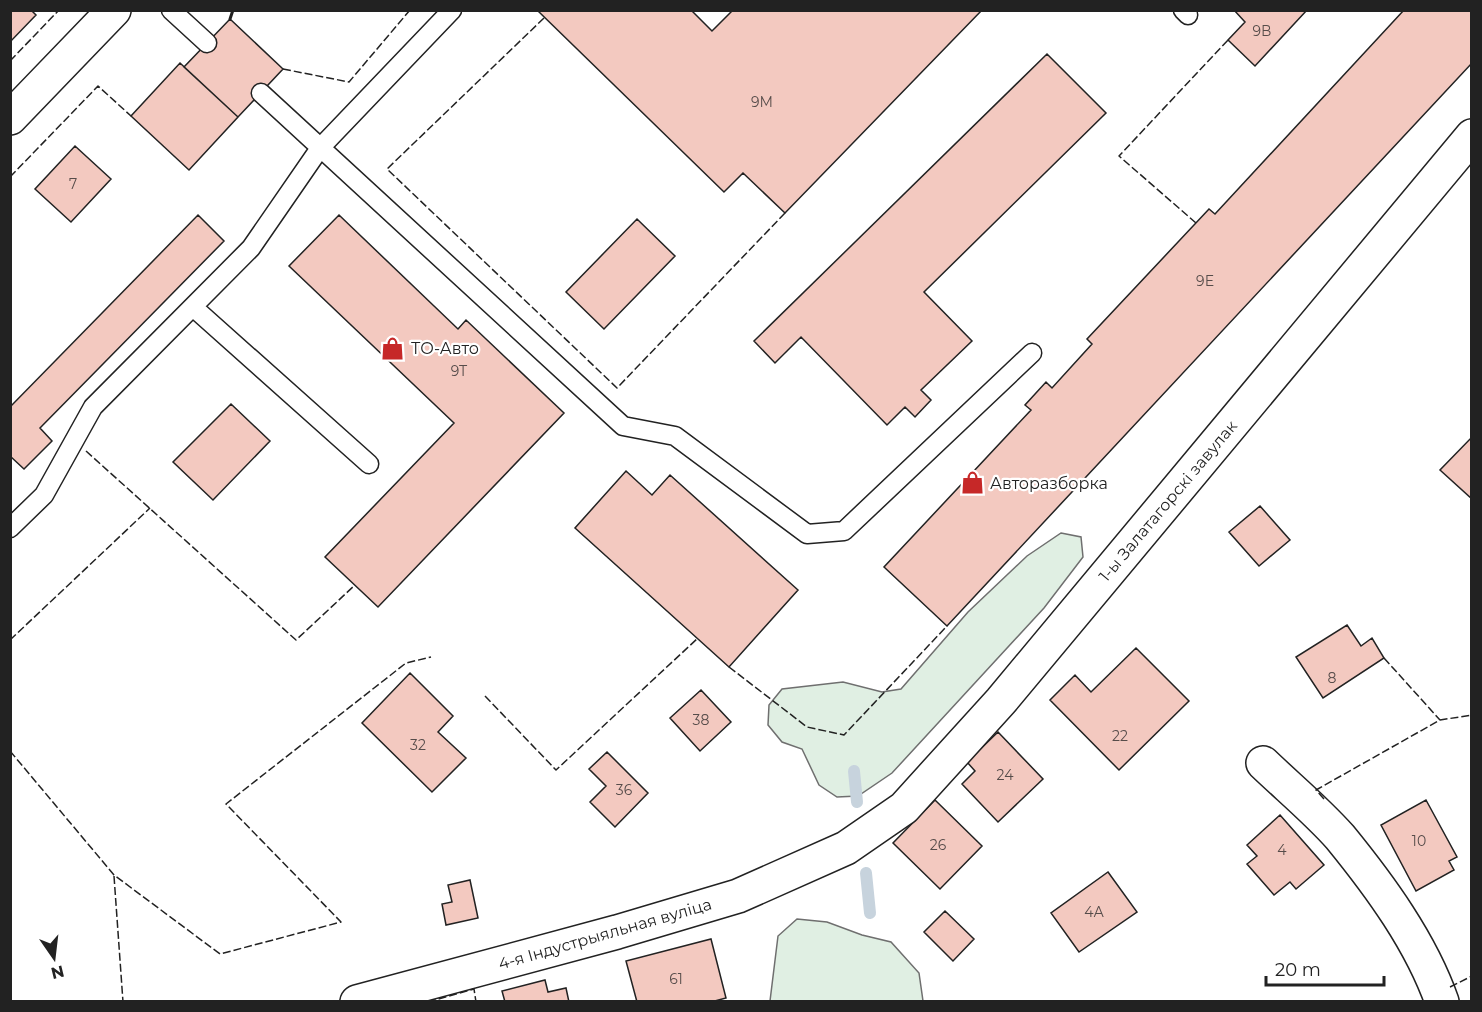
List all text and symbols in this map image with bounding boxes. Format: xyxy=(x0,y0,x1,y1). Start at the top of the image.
house number: 9В xyxy=(1252,22,1272,40)
house number: 9М xyxy=(751,93,773,111)
house number: 7 xyxy=(69,175,77,193)
house number: 9Е xyxy=(1196,272,1214,290)
shop icon: ТО-Авто xyxy=(380,335,406,361)
place label: ТО-Авто xyxy=(411,339,479,358)
house number: 9Т xyxy=(451,362,468,380)
street label: 1-ы Залатагорскі завулак xyxy=(1095,416,1241,585)
shop icon: Авторазборка xyxy=(959,470,985,496)
place label: Авторазборка xyxy=(990,474,1108,493)
house number: 8 xyxy=(1328,669,1337,687)
house number: 38 xyxy=(693,711,709,729)
house number: 22 xyxy=(1112,727,1128,745)
house number: 32 xyxy=(410,736,426,754)
house number: 24 xyxy=(997,766,1014,784)
house number: 36 xyxy=(616,781,633,799)
house number: 10 xyxy=(1412,832,1426,850)
house number: 26 xyxy=(930,836,947,854)
house number: 4 xyxy=(1277,841,1287,859)
street label: 4-я Індустрыяльная вуліца xyxy=(496,894,714,974)
house number: 4А xyxy=(1084,903,1104,921)
north arrow xyxy=(24,928,84,988)
scale bar xyxy=(1266,949,1384,987)
text: 20 m xyxy=(1275,959,1321,981)
text: N xyxy=(49,961,66,983)
house number: 61 xyxy=(669,970,683,988)

